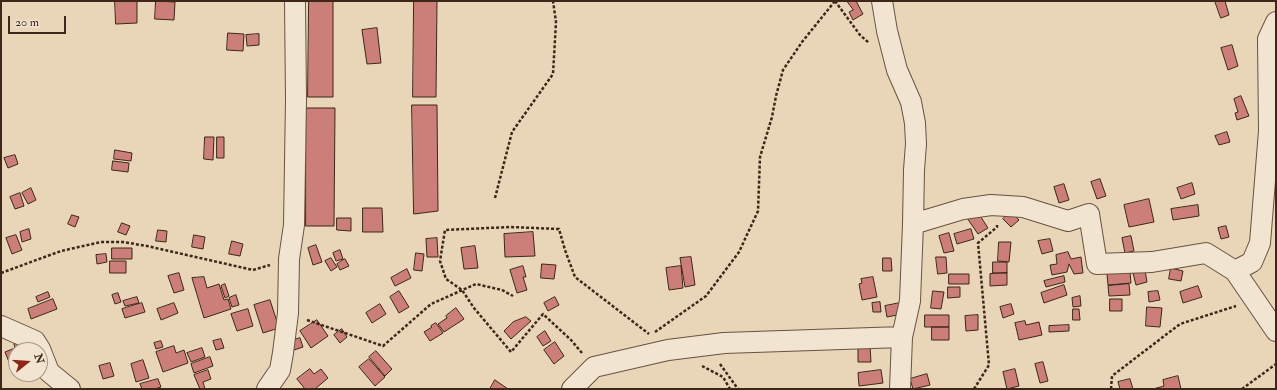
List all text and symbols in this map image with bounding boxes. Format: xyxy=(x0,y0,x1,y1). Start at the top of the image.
scale bar xyxy=(10,8,68,34)
text: 20 m xyxy=(15,15,39,30)
north arrow xyxy=(8,342,48,382)
text: N xyxy=(31,352,47,365)

